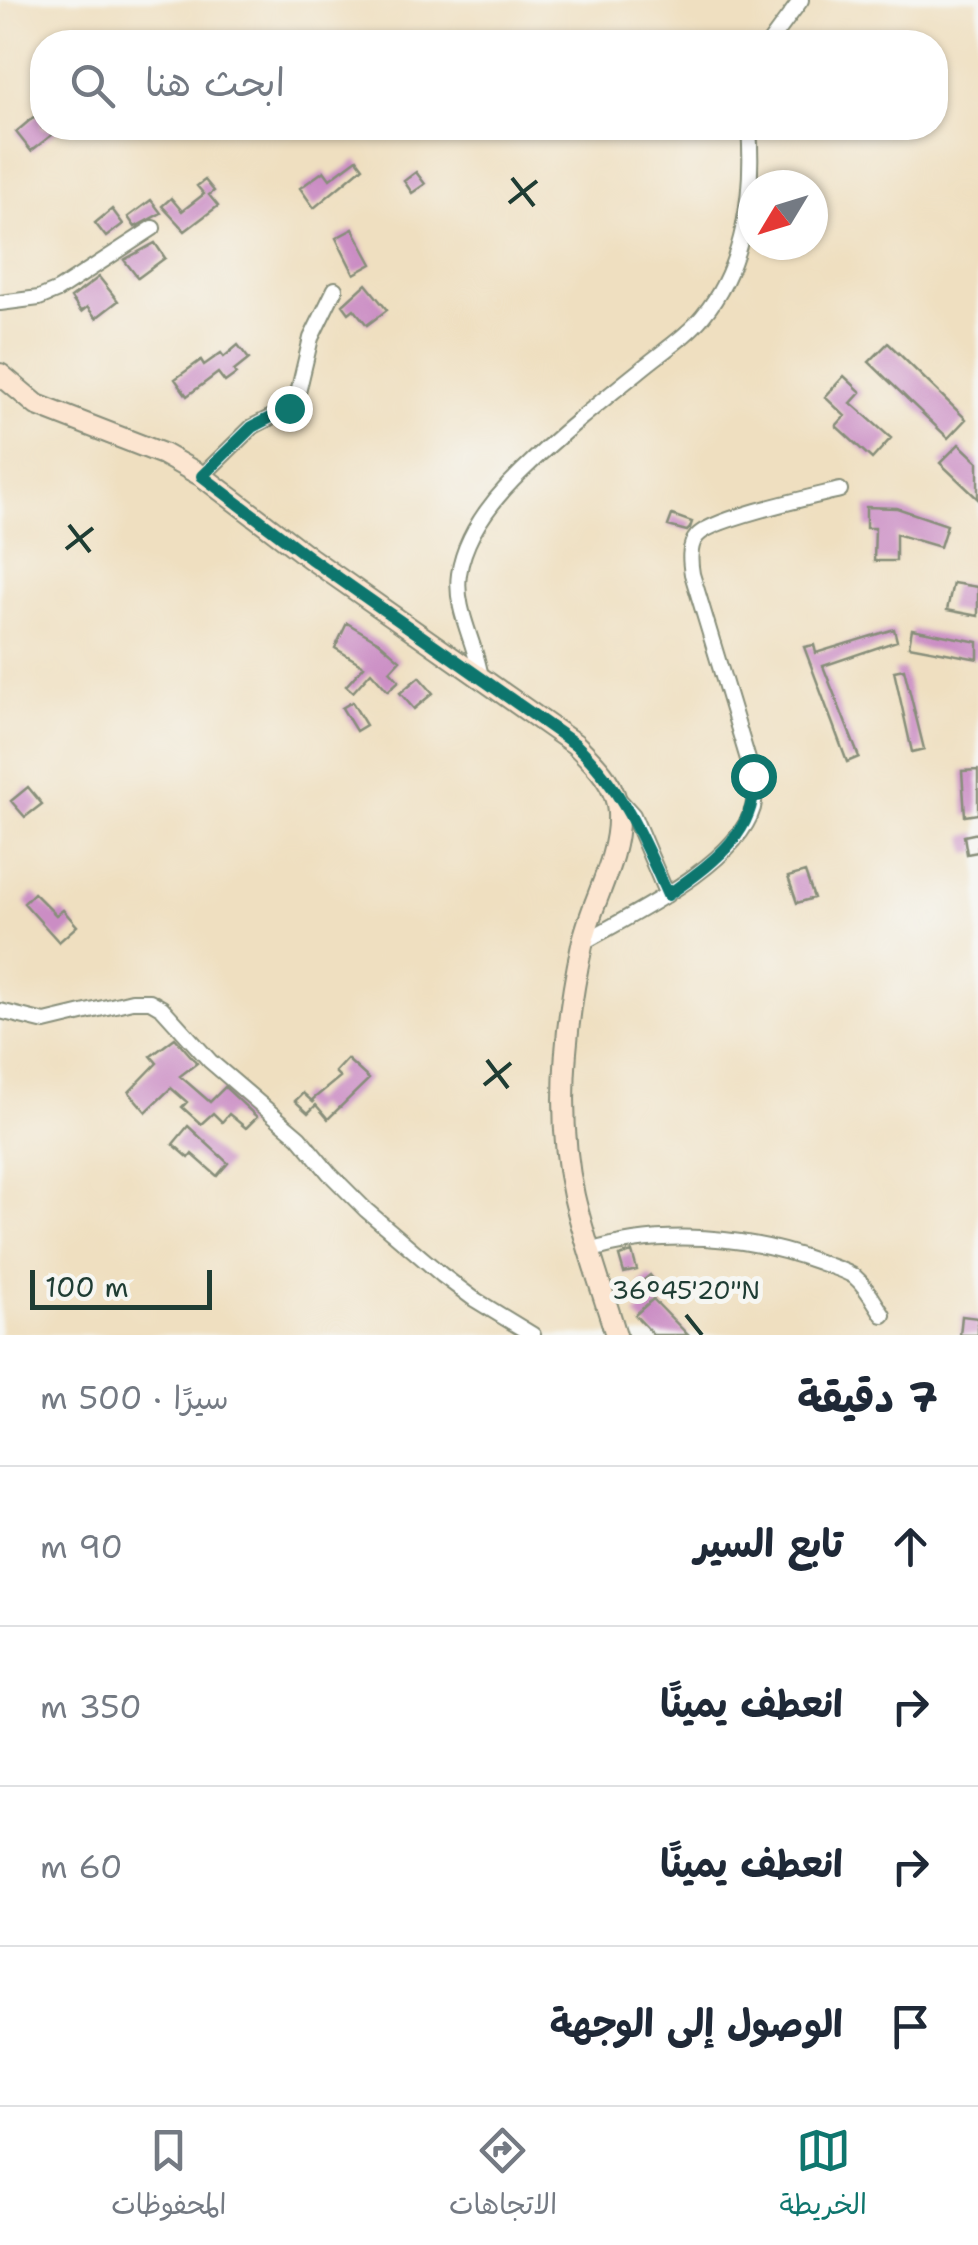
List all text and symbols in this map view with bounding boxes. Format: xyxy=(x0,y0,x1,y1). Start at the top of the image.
search box xyxy=(30,30,948,140)
text: ابحث هنا xyxy=(145,57,285,108)
icon: search xyxy=(65,58,120,113)
north arrow xyxy=(738,170,828,260)
route end xyxy=(267,386,313,432)
route start xyxy=(731,754,777,800)
scale bar xyxy=(30,1265,212,1310)
text: 100 m xyxy=(45,1268,129,1306)
text: 36°45'20"N xyxy=(612,1273,760,1307)
text: 7 دقيقة xyxy=(797,1369,938,1425)
text: سيرًا · 500 m xyxy=(40,1376,229,1419)
text: تابع السير xyxy=(695,1518,843,1569)
icon: ahead xyxy=(883,1519,938,1574)
text: 90 m xyxy=(40,1525,123,1568)
text: انعطف يمينًا xyxy=(660,1678,843,1729)
icon: right xyxy=(883,1679,938,1734)
text: 350 m xyxy=(40,1685,142,1728)
text: انعطف يمينًا xyxy=(660,1838,843,1889)
icon: right xyxy=(883,1839,938,1894)
text: 60 m xyxy=(40,1845,122,1888)
text: الوصول إلى الوجهة xyxy=(550,1998,843,2049)
icon: arrive xyxy=(883,1999,938,2054)
tab: المحفوظات xyxy=(111,2123,227,2229)
tab: الاتجاهات xyxy=(449,2123,557,2229)
tab: الخريطة xyxy=(779,2123,867,2229)

